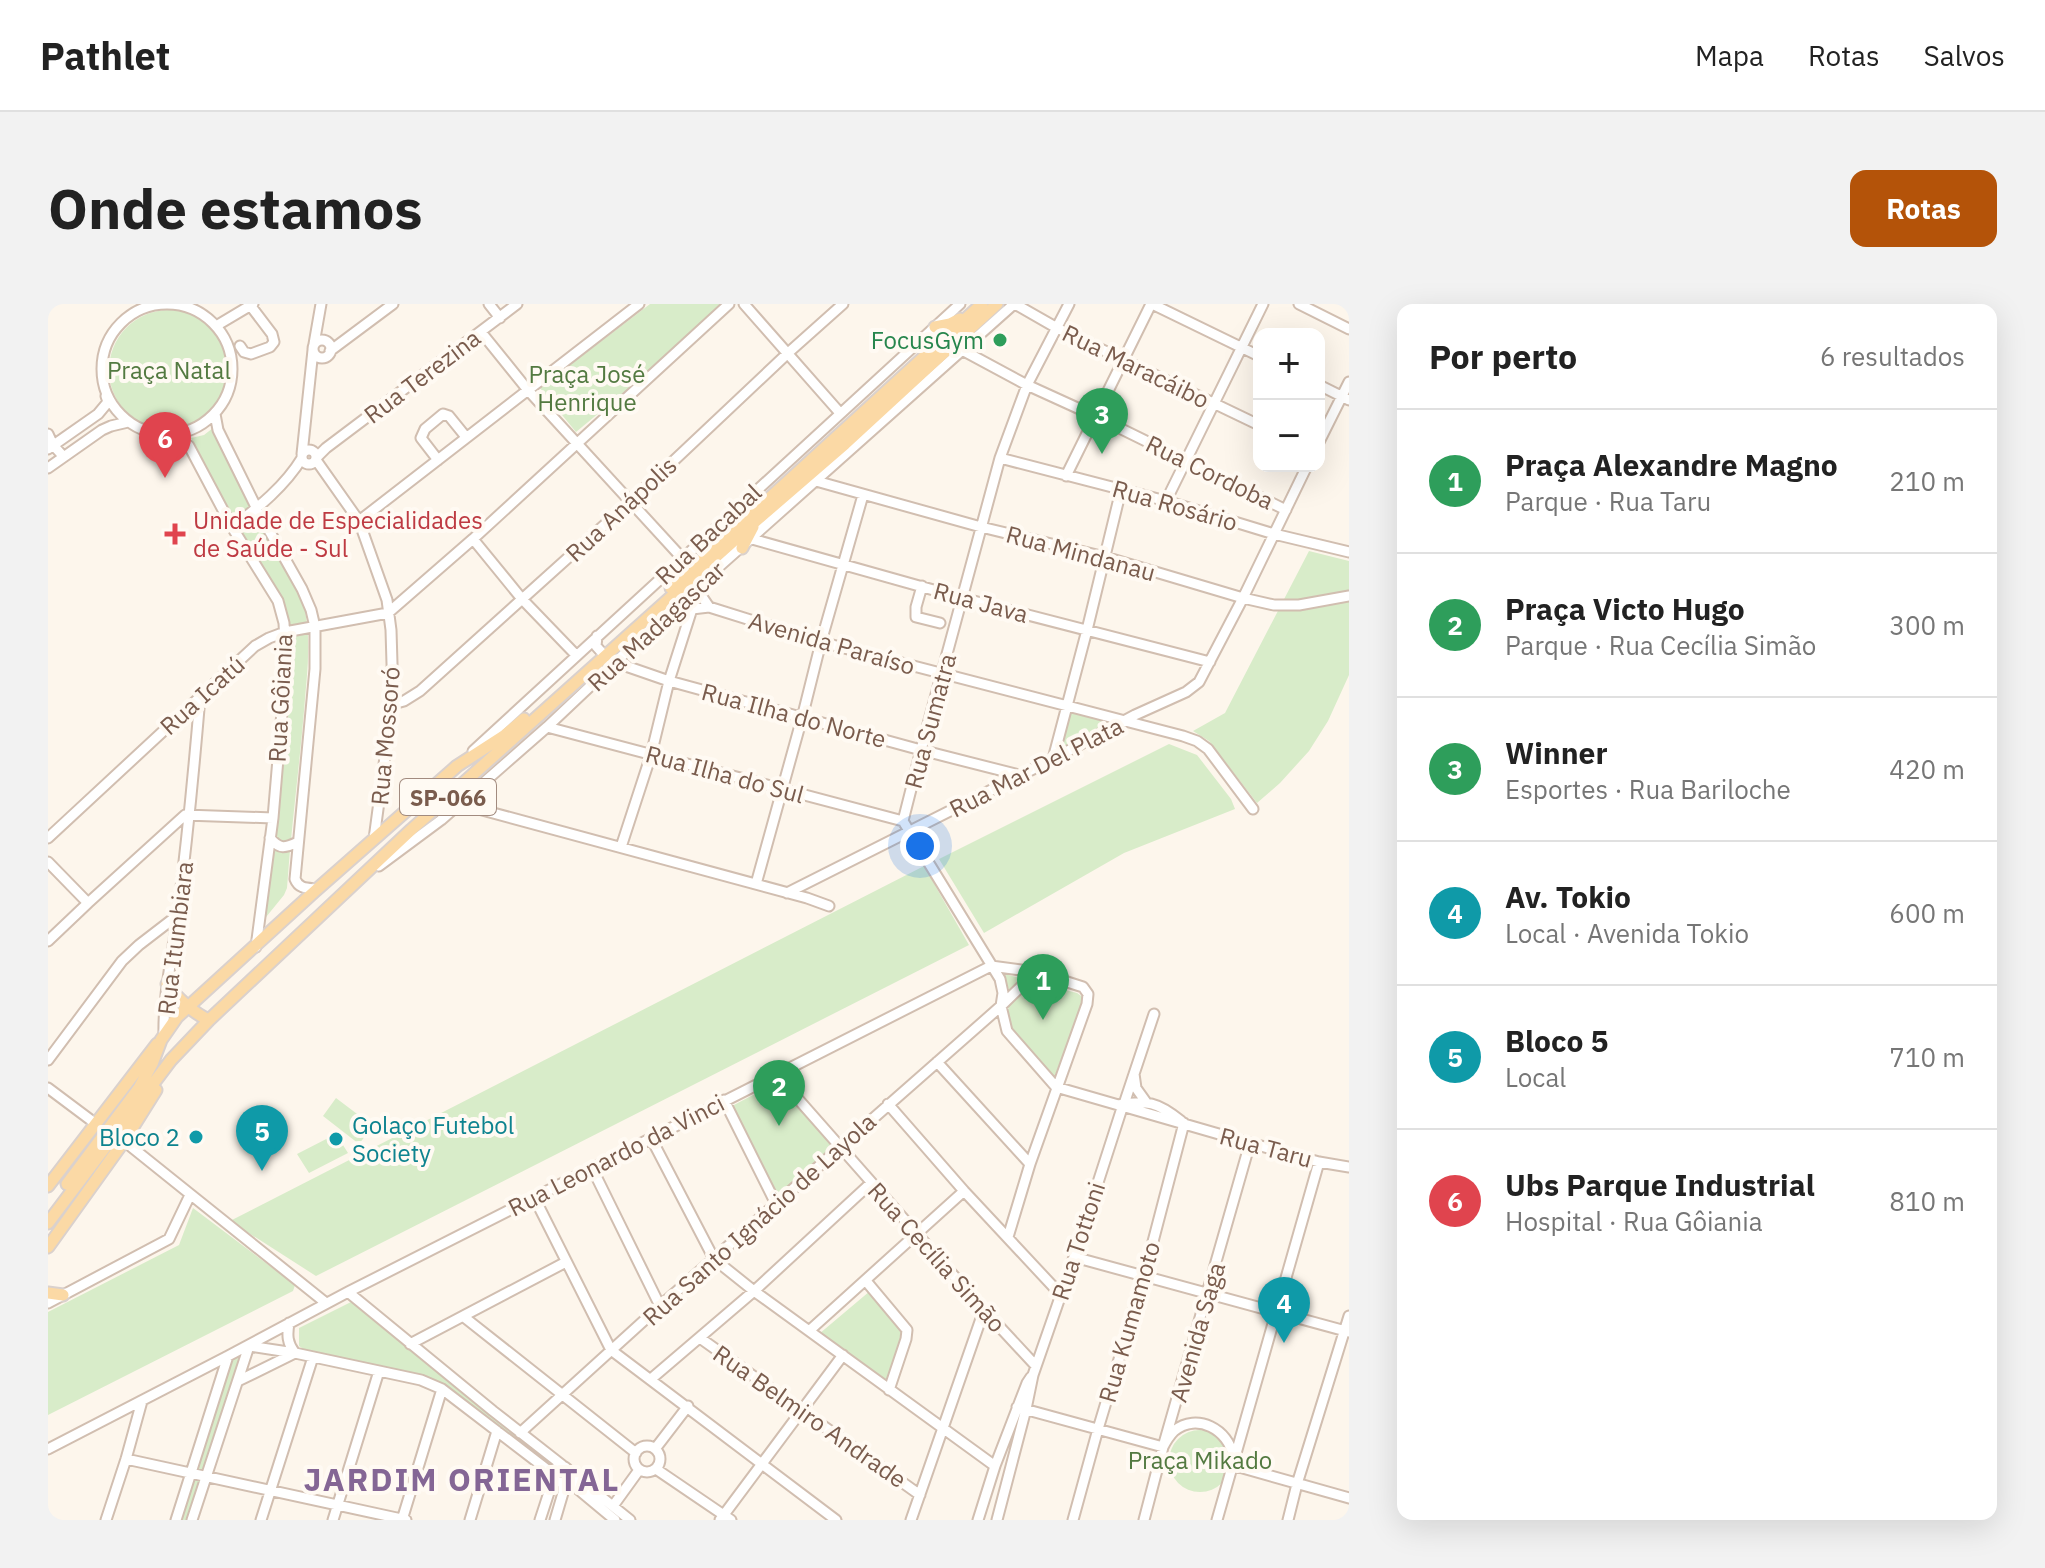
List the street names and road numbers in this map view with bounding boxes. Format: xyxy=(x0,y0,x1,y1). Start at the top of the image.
street label: Rua Maracáibo xyxy=(1057,317,1215,415)
street label: Rua Terezina xyxy=(357,322,487,430)
street label: Rua Cordoba xyxy=(1141,427,1279,517)
street label: Rua Anápolis xyxy=(559,449,683,569)
street label: Rua Rosário xyxy=(1109,472,1241,538)
street label: Rua Bacabal xyxy=(648,477,768,591)
street label: Rua Mindanau xyxy=(1003,518,1159,588)
street label: Rua Madagascar xyxy=(580,554,732,698)
street label: Rua Java xyxy=(930,574,1032,630)
street label: Avenida Paraíso xyxy=(745,604,919,682)
street label: Rua Gôiania xyxy=(261,633,299,763)
street label: Rua Icatú xyxy=(153,648,251,742)
street label: Rua Sumatra xyxy=(897,650,963,792)
street label: Rua Mossoró xyxy=(363,665,407,807)
street label: Rua Ilha do Norte xyxy=(698,675,890,755)
street label: Rua Mar Del Plata xyxy=(944,709,1128,825)
street label: Rua Ilha do Sul xyxy=(642,737,808,811)
road number: SP-066 xyxy=(400,779,496,815)
street label: Rua Itumbiara xyxy=(150,859,200,1017)
street label: Rua Leonardo da Vinci xyxy=(502,1087,730,1223)
street label: Rua Santo Ignácio de Layola xyxy=(636,1106,883,1332)
street label: Rua Taru xyxy=(1216,1119,1316,1175)
street label: Rua Cecília Simão xyxy=(861,1175,1013,1339)
street label: Rua Tottoni xyxy=(1044,1178,1112,1304)
street label: Rua Kumamoto xyxy=(1091,1238,1167,1406)
street label: Avenida Saga xyxy=(1162,1258,1232,1406)
street label: Rua Belmiro Andrade xyxy=(707,1337,913,1495)

